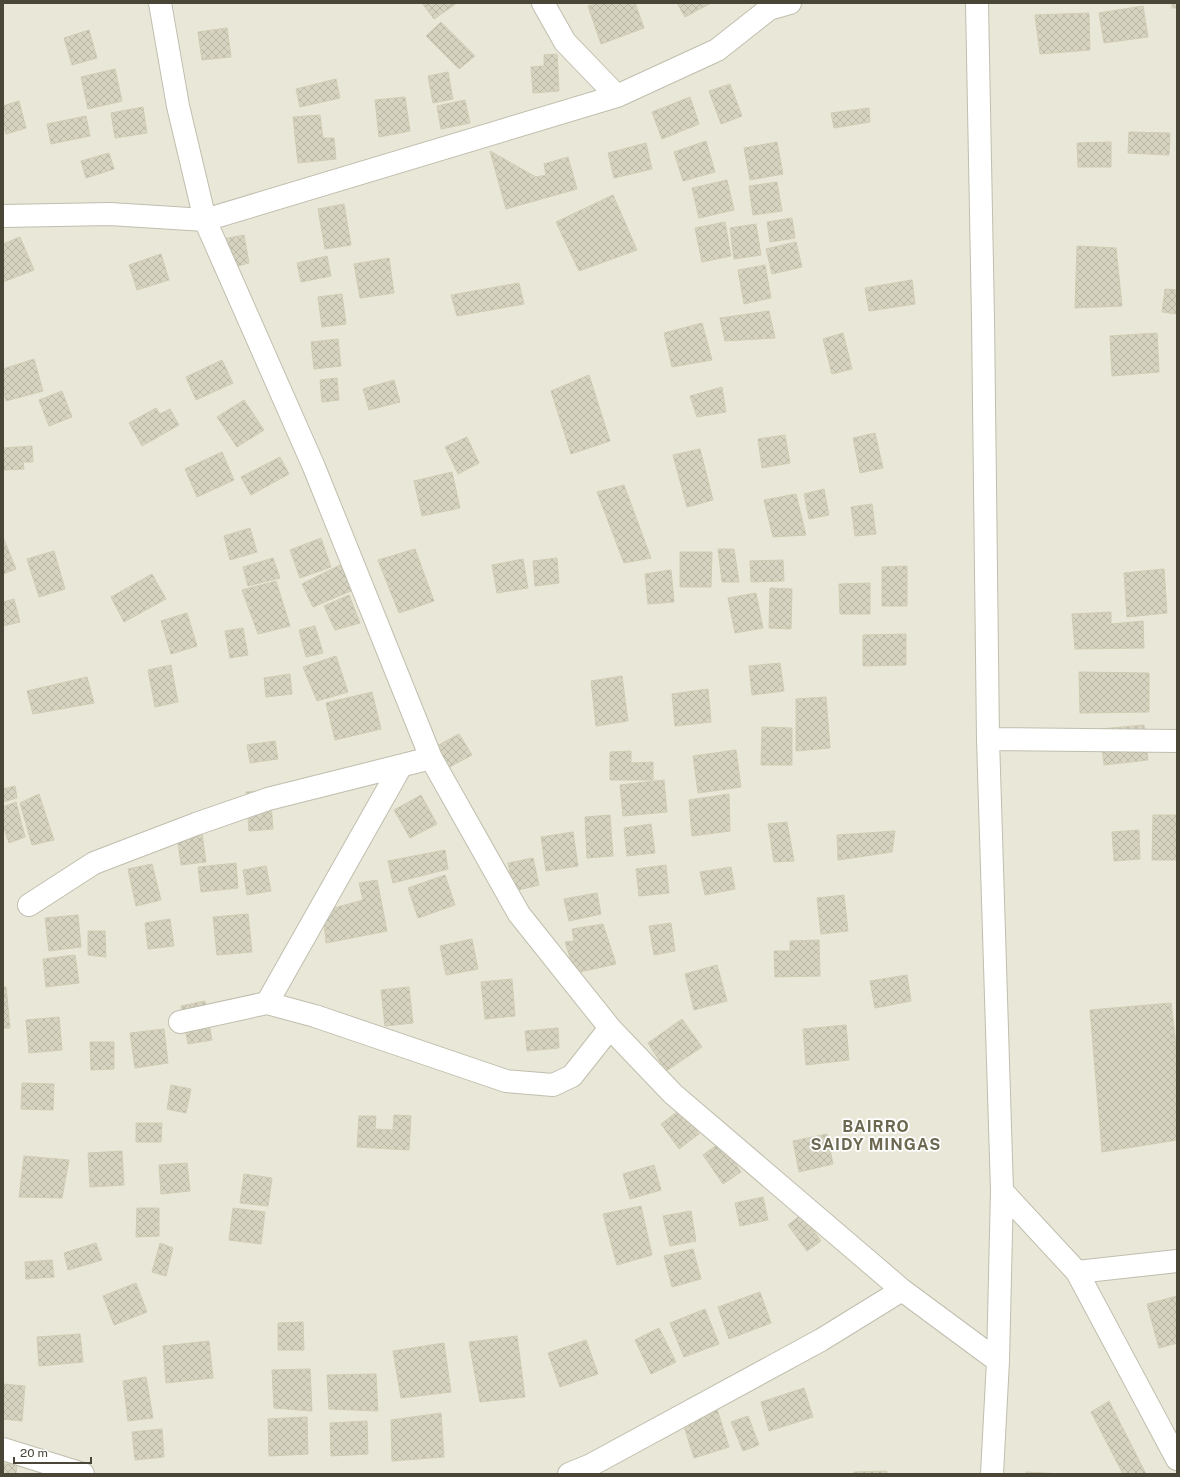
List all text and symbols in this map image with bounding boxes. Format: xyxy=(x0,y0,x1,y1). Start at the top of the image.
district label: BAIRRO SAIDY MINGAS xyxy=(811,1117,941,1154)
scale bar xyxy=(14,1439,91,1465)
text: 20 m xyxy=(20,1446,48,1460)

